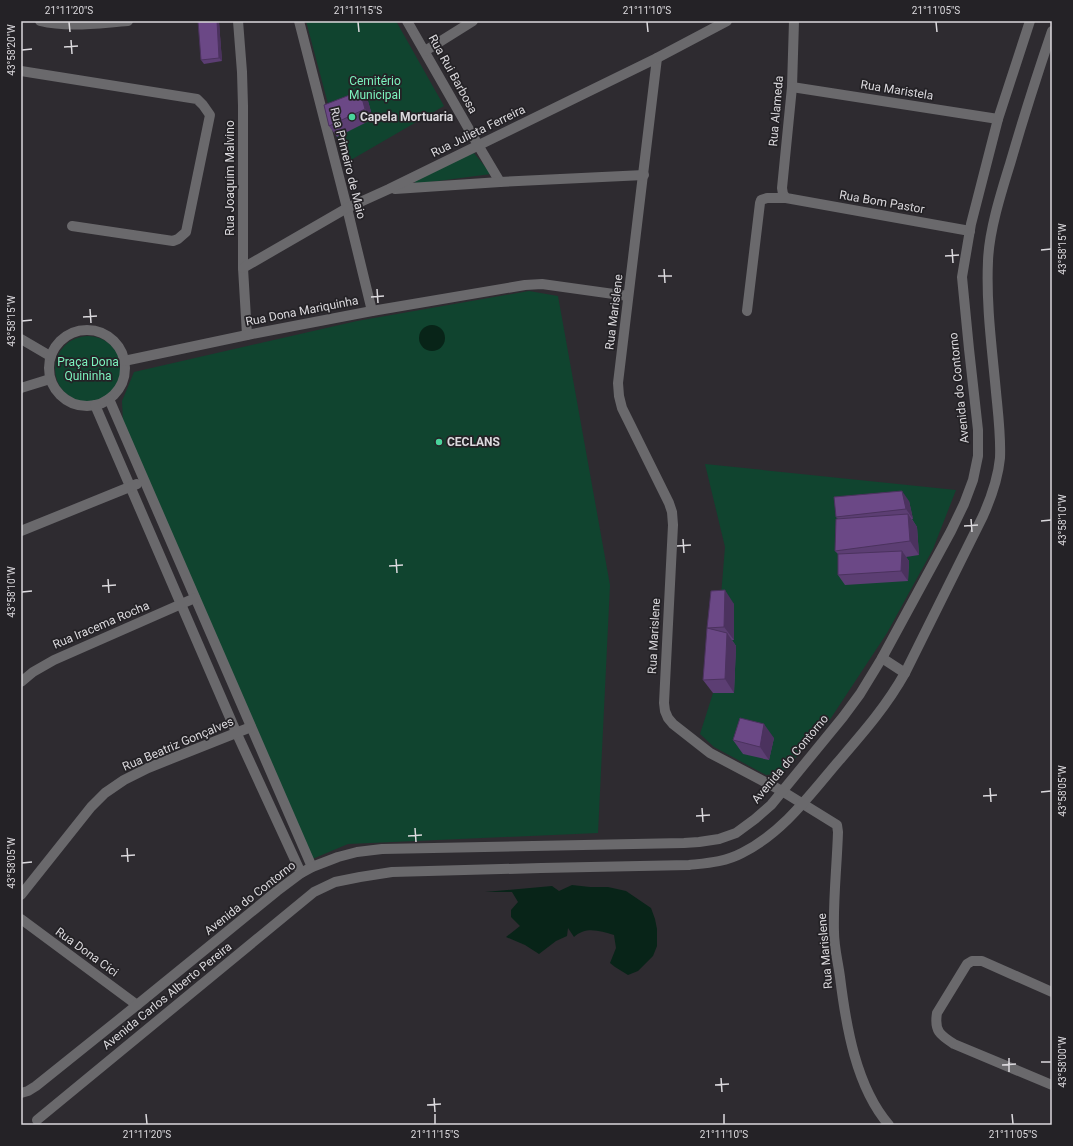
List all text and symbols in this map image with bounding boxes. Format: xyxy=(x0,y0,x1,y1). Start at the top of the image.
text: 21°11'20"S xyxy=(45,5,93,16)
text: 21°11'15"S xyxy=(334,5,382,16)
text: 21°11'10"S xyxy=(623,5,671,16)
text: 21°11'05"S xyxy=(912,5,960,16)
text: 43°58'20"W xyxy=(6,24,17,76)
street label: Rua Rui Barbosa xyxy=(426,32,480,116)
park label: Cemitério Municipal xyxy=(349,74,401,102)
street label: Rua Alameda xyxy=(766,75,786,147)
street label: Rua Maristela xyxy=(860,77,934,103)
street label: Rua Julieta Ferreira xyxy=(429,102,527,160)
street label: Rua Primeiro de Maio xyxy=(327,106,369,220)
place label: Capela Mortuaria xyxy=(360,110,454,124)
marker: Capela Mortuaria xyxy=(347,112,357,122)
street label: Rua Joaquim Malvino xyxy=(223,120,237,236)
street label: Rua Bom Pastor xyxy=(838,188,926,216)
text: 43°58'15"W xyxy=(1057,223,1068,275)
street label: Rua Marislene xyxy=(602,273,626,351)
street label: Rua Dona Mariquinha xyxy=(244,293,360,329)
text: 43°58'15"W xyxy=(6,295,17,347)
street label: Avenida do Contorno xyxy=(946,332,972,444)
park label: Praça Dona Quininha xyxy=(57,355,119,383)
place label: CECLANS xyxy=(447,435,500,449)
marker: CECLANS xyxy=(434,437,444,447)
text: 43°58'10"W xyxy=(1057,494,1068,546)
text: 43°58'10"W xyxy=(6,566,17,618)
street label: Rua Iracema Rocha xyxy=(51,598,151,652)
street label: Rua Marislene xyxy=(645,598,663,674)
street label: Avenida do Contorno xyxy=(749,712,831,806)
street label: Rua Beatriz Gonçalves xyxy=(120,714,236,774)
text: 43°58'05"W xyxy=(1057,765,1068,817)
text: 43°58'05"W xyxy=(6,837,17,889)
street label: Avenida do Contorno xyxy=(202,858,298,938)
street label: Rua Marislene xyxy=(815,913,835,989)
street label: Rua Dona Cici xyxy=(53,925,121,980)
street label: Avenida Carlos Alberto Pereira xyxy=(100,940,234,1052)
text: 43°58'00"W xyxy=(1057,1036,1068,1088)
text: 21°11'20"S xyxy=(123,1129,171,1140)
text: 21°11'15"S xyxy=(411,1129,459,1140)
text: 21°11'10"S xyxy=(700,1129,748,1140)
text: 21°11'05"S xyxy=(989,1129,1037,1140)

